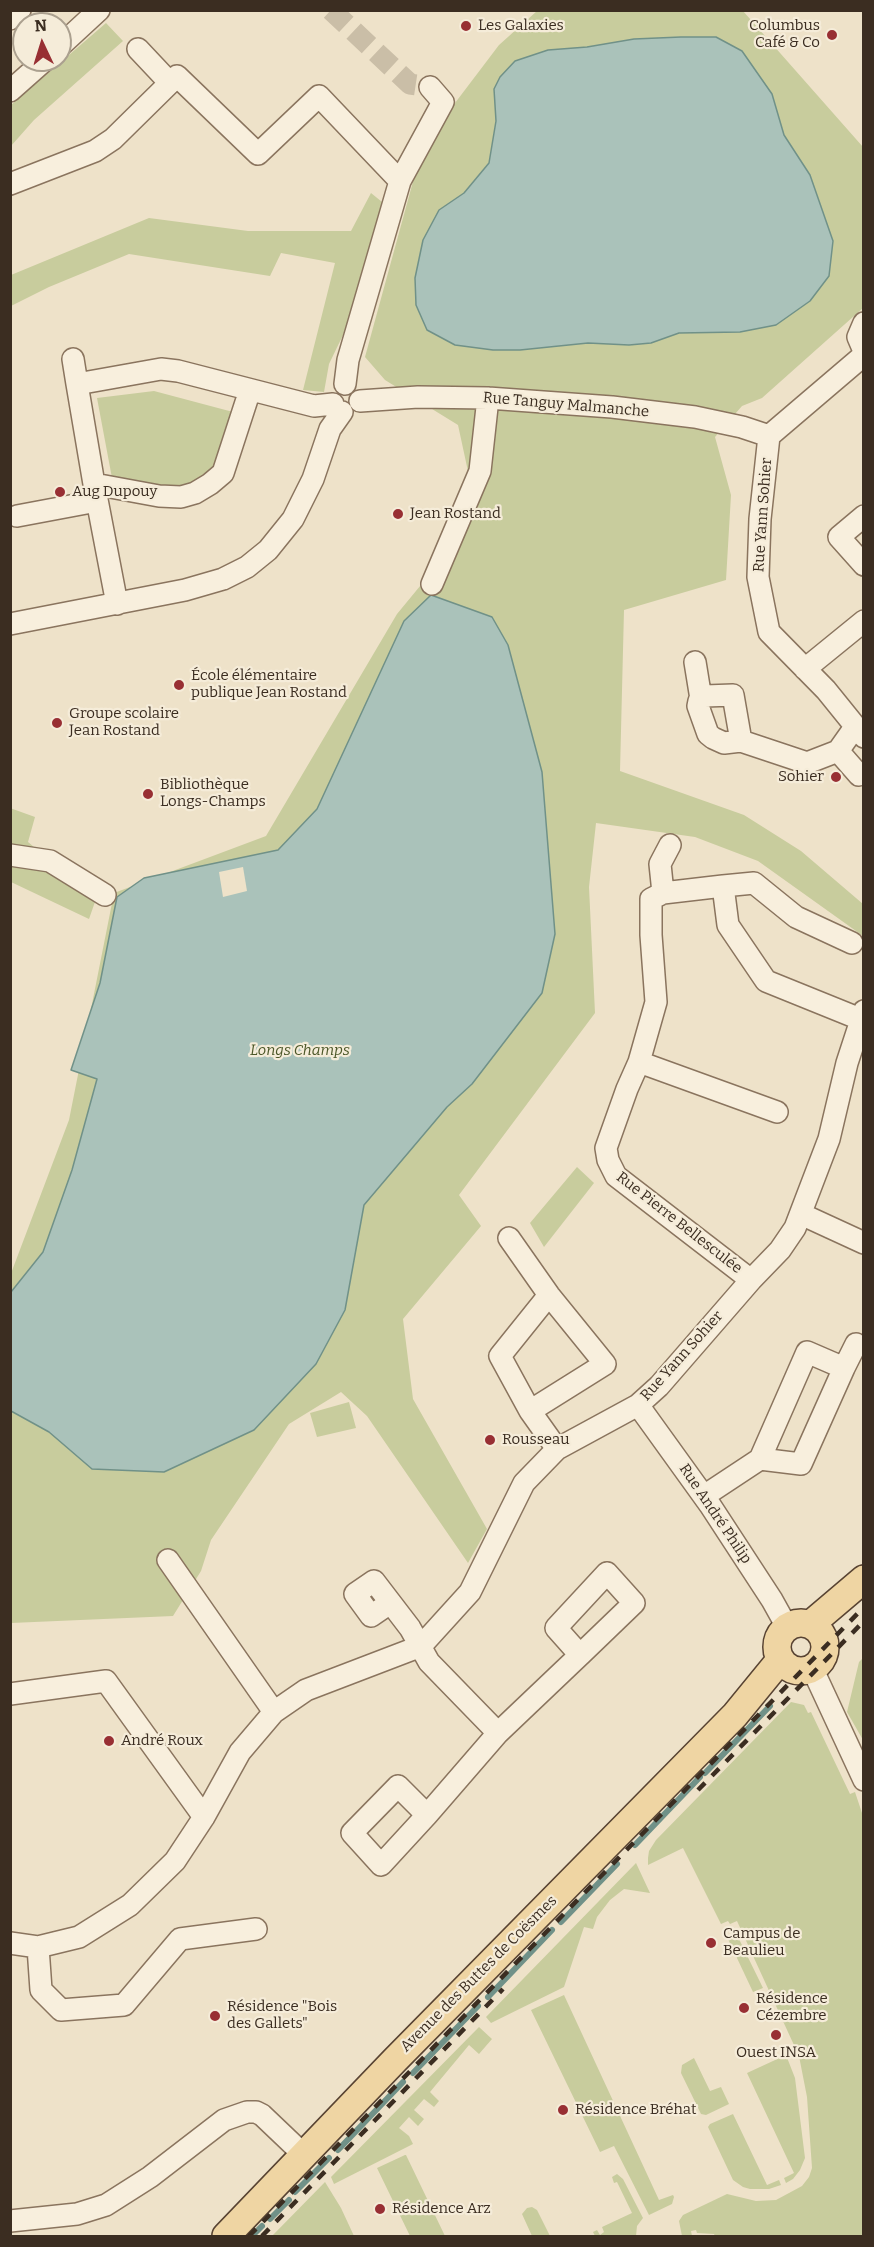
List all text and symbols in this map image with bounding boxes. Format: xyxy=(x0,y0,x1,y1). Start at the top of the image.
north arrow xyxy=(12,12,72,72)
text: N xyxy=(34,16,48,35)
place label: Les Galaxies xyxy=(478,17,564,35)
place label: Columbus Café & Co xyxy=(749,17,820,52)
marker: Les Galaxies xyxy=(459,19,473,33)
marker: Columbus Café & Co xyxy=(825,28,839,42)
street label: Rue Tanguy Malmanche xyxy=(482,389,650,421)
street label: Rue Yann Sohier xyxy=(750,457,776,573)
place label: Aug Dupouy xyxy=(72,483,157,501)
marker: Aug Dupouy xyxy=(53,485,67,499)
place label: Jean Rostand xyxy=(410,505,501,523)
marker: Jean Rostand xyxy=(391,507,405,521)
place label: École élémentaire publique Jean Rostand xyxy=(191,667,347,702)
marker: École élémentaire publique Jean Rostand xyxy=(172,678,186,692)
place label: Groupe scolaire Jean Rostand xyxy=(69,705,179,740)
marker: Groupe scolaire Jean Rostand xyxy=(50,716,64,730)
place label: Sohier xyxy=(778,768,824,786)
marker: Sohier xyxy=(829,770,843,784)
place label: Bibliothèque Longs-Champs xyxy=(160,776,266,811)
marker: Bibliothèque Longs-Champs xyxy=(141,787,155,801)
park label: Longs Champs xyxy=(250,1042,350,1060)
street label: Rue Pierre Bellesculée xyxy=(613,1168,745,1278)
street label: Rue Yann Sohier xyxy=(637,1307,727,1405)
place label: Rousseau xyxy=(502,1431,570,1449)
marker: Rousseau xyxy=(483,1433,497,1447)
street label: Rue André Philip xyxy=(675,1461,755,1567)
place label: André Roux xyxy=(121,1732,203,1750)
marker: André Roux xyxy=(102,1734,116,1748)
street label: Avenue des Buttes de Coësmes xyxy=(397,1892,561,2056)
place label: Campus de Beaulieu xyxy=(723,1925,800,1960)
marker: Campus de Beaulieu xyxy=(704,1936,718,1950)
place label: Résidence Cézembre xyxy=(756,1990,828,2025)
place label: Résidence "Bois des Gallets" xyxy=(227,1998,337,2033)
marker: Résidence Cézembre xyxy=(737,2001,751,2015)
marker: Résidence "Bois des Gallets" xyxy=(208,2009,222,2023)
marker: Ouest INSA xyxy=(769,2028,783,2042)
place label: Ouest INSA xyxy=(736,2044,816,2062)
place label: Résidence Bréhat xyxy=(575,2101,696,2119)
marker: Résidence Bréhat xyxy=(556,2103,570,2117)
place label: Résidence Arz xyxy=(392,2200,491,2218)
marker: Résidence Arz xyxy=(373,2202,387,2216)

